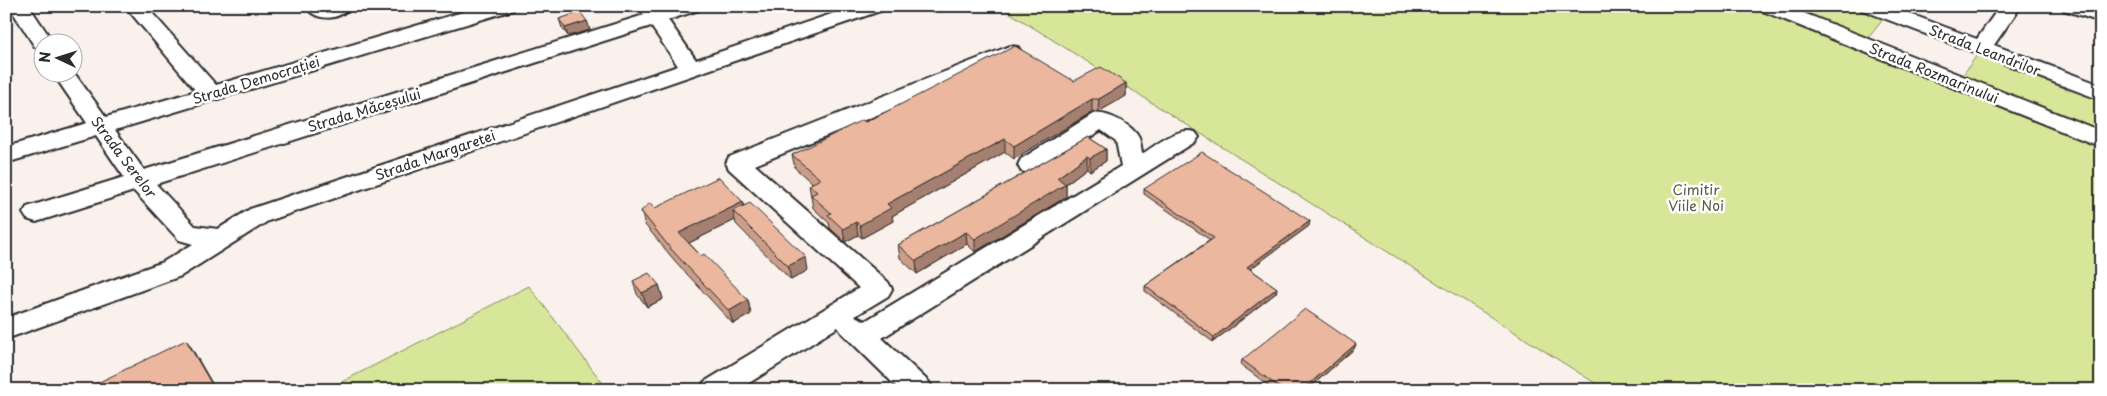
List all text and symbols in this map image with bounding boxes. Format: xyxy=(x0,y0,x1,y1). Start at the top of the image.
street label: Strada Leandrilor xyxy=(1926,19,2044,81)
north arrow xyxy=(32,32,82,82)
street label: Strada Rozmarinului xyxy=(1866,37,2002,109)
text: N xyxy=(34,51,55,63)
street label: Strada Democrației xyxy=(190,51,322,109)
street label: Strada Măceșului xyxy=(305,83,423,137)
street label: Strada Serelor xyxy=(86,112,162,203)
street label: Strada Margaretei xyxy=(372,125,498,185)
park label: Cimitir Viile Noi xyxy=(1668,179,1724,216)

